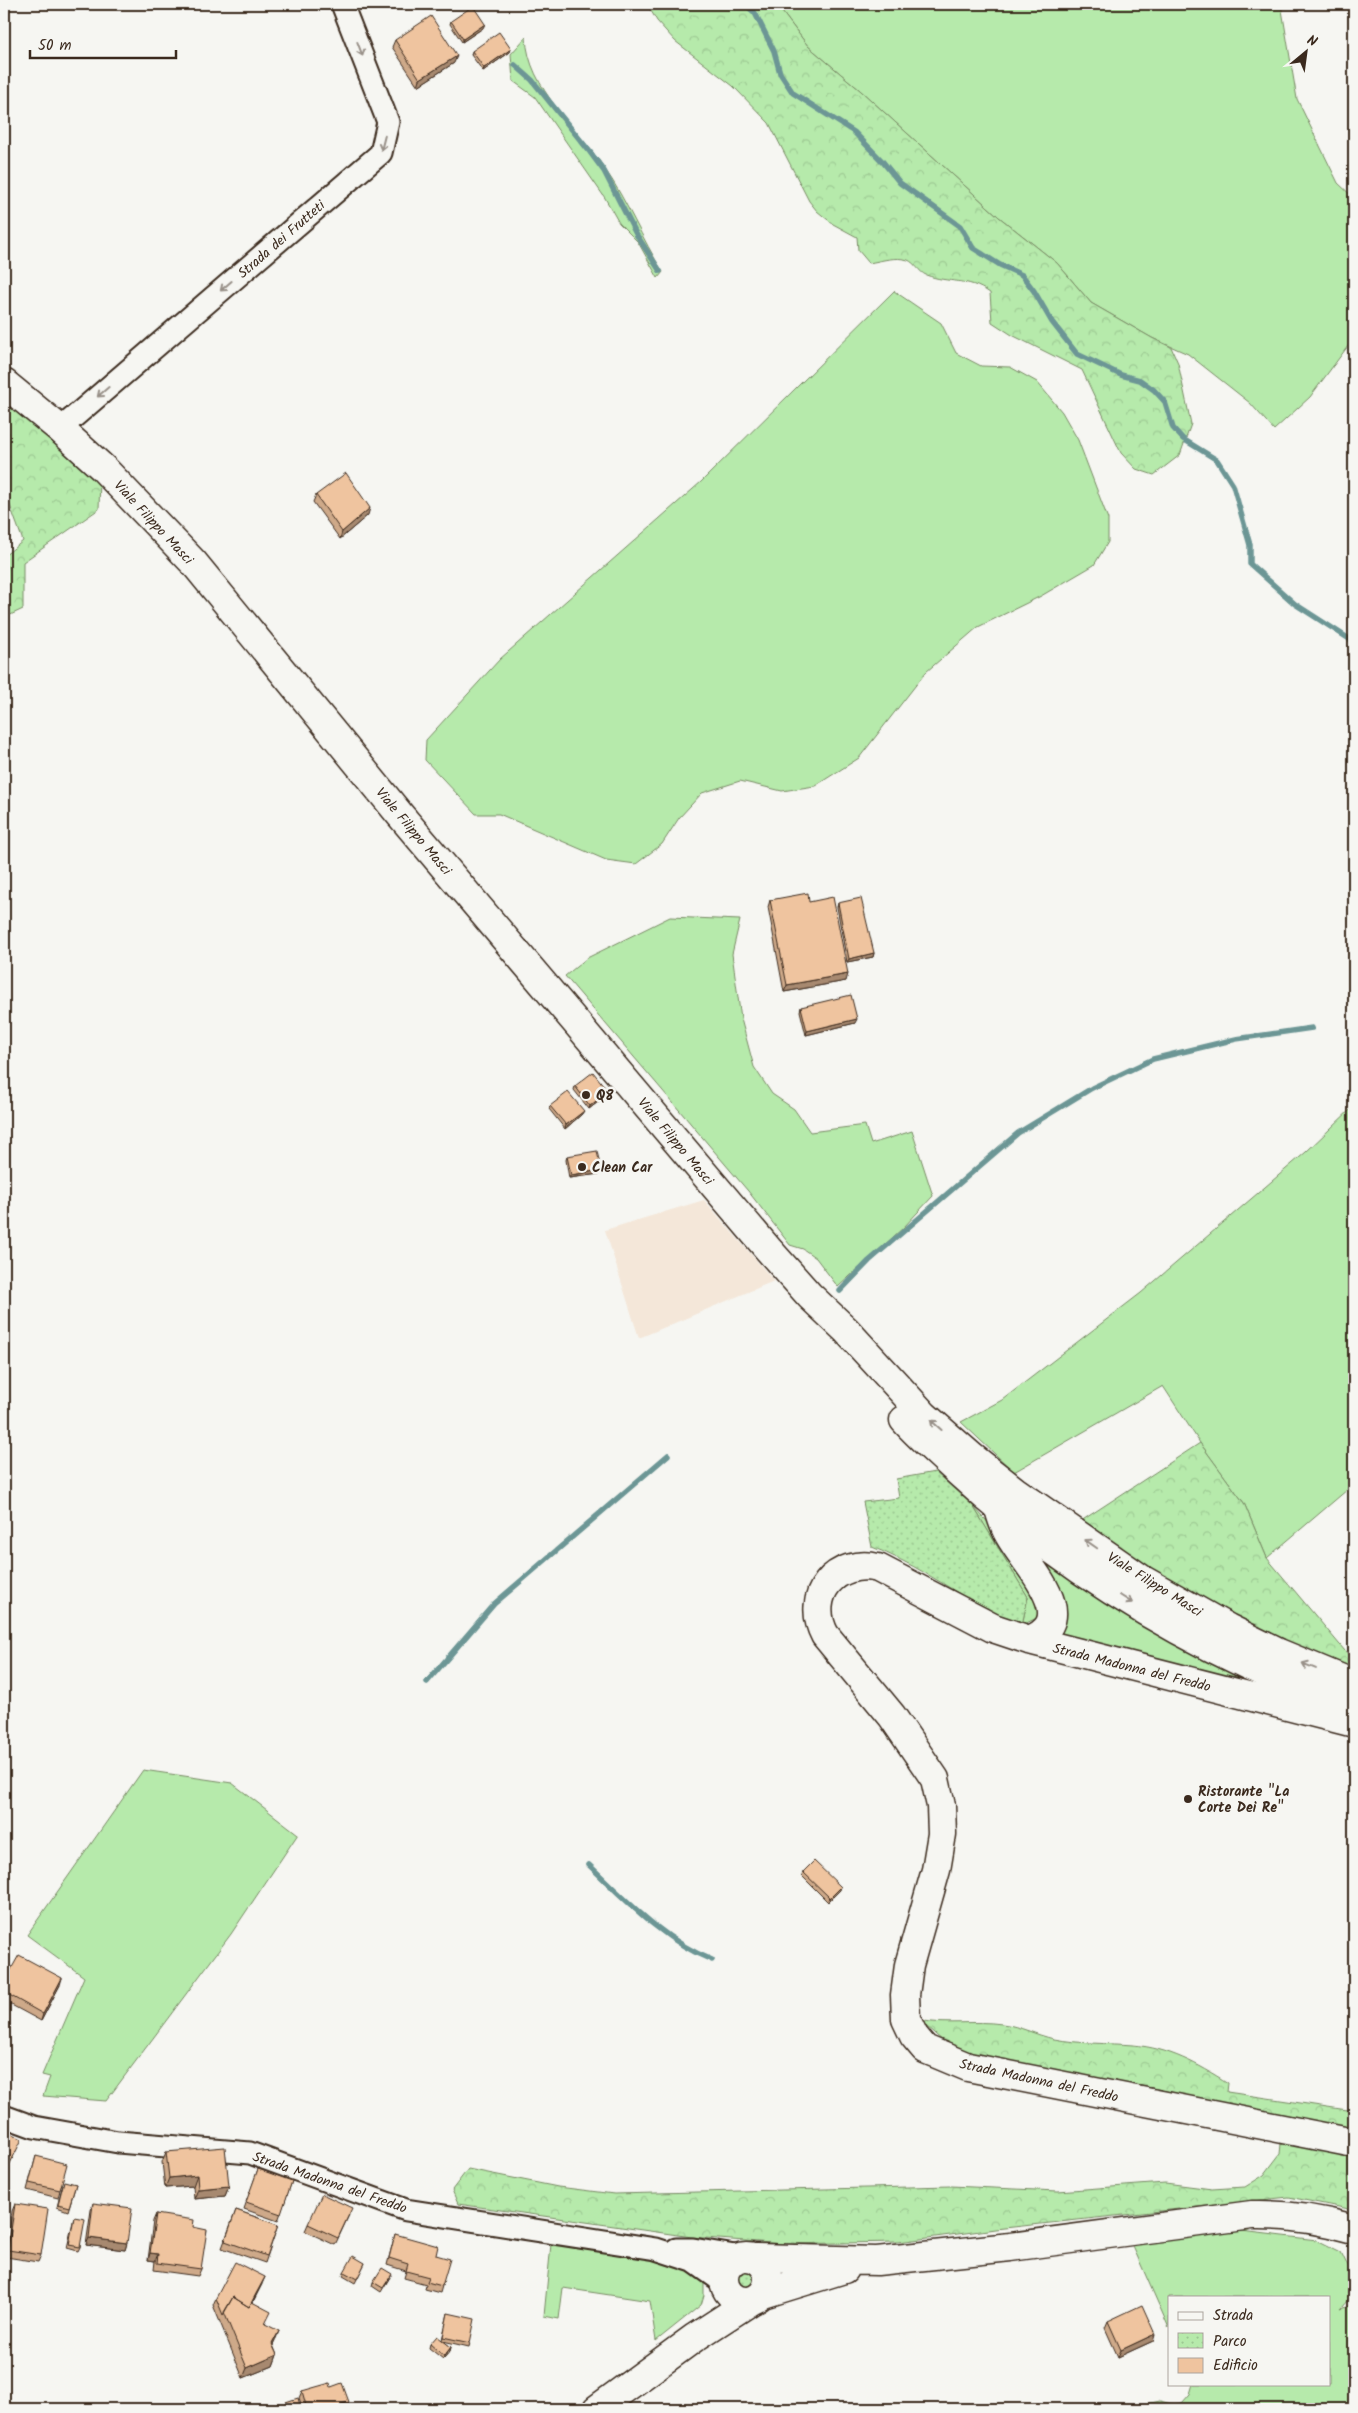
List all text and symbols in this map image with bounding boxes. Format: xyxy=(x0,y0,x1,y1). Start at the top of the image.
scale bar xyxy=(30,28,176,60)
north arrow xyxy=(1280,28,1330,78)
text: N xyxy=(1303,30,1321,53)
text: 50 m xyxy=(38,34,72,58)
one-way arrow xyxy=(356,41,365,56)
one-way arrow xyxy=(378,134,387,150)
street label: Strada dei Frutteti xyxy=(233,195,331,284)
one-way arrow xyxy=(220,281,233,292)
one-way arrow xyxy=(97,386,110,397)
street label: Viale Filippo Masci xyxy=(108,475,199,570)
street label: Viale Filippo Masci xyxy=(370,783,457,881)
place label: Q8 xyxy=(596,1085,614,1107)
marker: Q8 xyxy=(580,1089,592,1101)
street label: Viale Filippo Masci xyxy=(632,1093,719,1191)
place label: Clean Car xyxy=(592,1157,653,1179)
marker: Clean Car xyxy=(576,1161,588,1173)
one-way arrow xyxy=(929,1419,942,1431)
one-way arrow xyxy=(1084,1539,1098,1549)
street label: Viale Filippo Masci xyxy=(1103,1547,1207,1623)
one-way arrow xyxy=(1118,1595,1132,1605)
street label: Strada Madonna del Freddo xyxy=(1050,1638,1213,1698)
one-way arrow xyxy=(1302,1660,1317,1670)
place label: Ristorante "La Corte Dei Re" xyxy=(1198,1781,1289,1819)
marker: Ristorante "La Corte Dei Re" xyxy=(1182,1793,1194,1805)
street label: Strada Madonna del Freddo xyxy=(957,2053,1120,2109)
street label: Strada Madonna del Freddo xyxy=(249,2146,410,2220)
legend xyxy=(1168,2296,1330,2386)
text: Strada xyxy=(1213,2304,1253,2328)
text: Parco xyxy=(1213,2330,1247,2354)
text: Edificio xyxy=(1213,2354,1258,2378)

